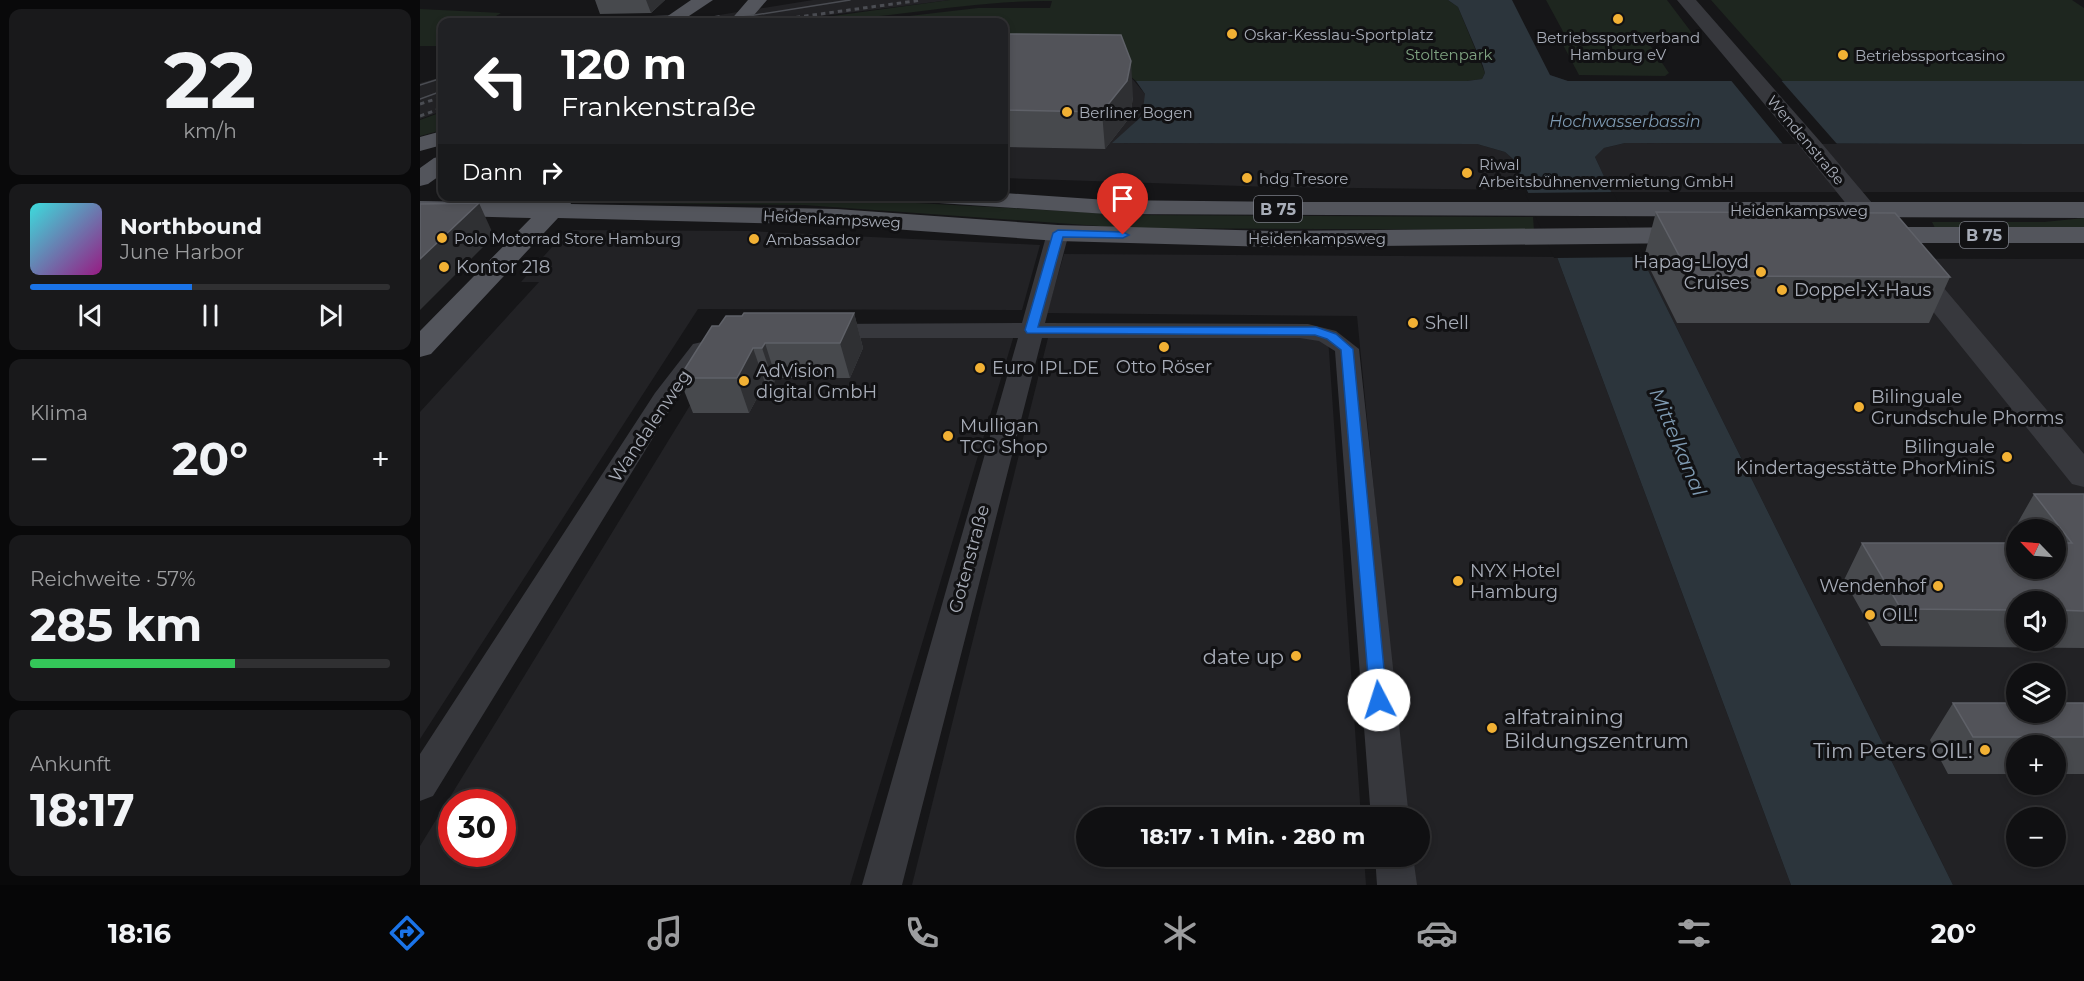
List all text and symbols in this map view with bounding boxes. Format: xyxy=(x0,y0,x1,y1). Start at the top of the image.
marker: Betriebssportverband Hamburg eV xyxy=(1611,12,1625,26)
place label: Oskar-Kesslau-Sportplatz xyxy=(1244,25,1434,44)
marker: Oskar-Kesslau-Sportplatz xyxy=(1225,27,1239,41)
place label: Betriebssportverband Hamburg eV xyxy=(1536,28,1700,64)
text: 22 xyxy=(164,32,256,128)
text: 120 m xyxy=(561,38,687,90)
icon: left xyxy=(462,42,540,120)
park label: Stoltenpark xyxy=(1405,45,1493,64)
place label: Betriebssportcasino xyxy=(1855,46,2005,65)
marker: Betriebssportcasino xyxy=(1836,48,1850,62)
text: Frankenstraße xyxy=(561,90,756,123)
street label: Wendenstraße xyxy=(1763,91,1849,189)
place label: Berliner Bogen xyxy=(1079,103,1193,122)
marker: Berliner Bogen xyxy=(1060,105,1074,119)
water label: Hochwasserbassin xyxy=(1549,112,1701,131)
text: km/h xyxy=(183,119,237,143)
place label: Riwal Arbeitsbühnenvermietung GmbH xyxy=(1479,155,1734,191)
icon: right xyxy=(535,156,568,189)
text: Dann xyxy=(462,159,523,186)
marker: Riwal Arbeitsbühnenvermietung GmbH xyxy=(1460,166,1474,180)
place label: hdg Tresore xyxy=(1259,169,1348,188)
marker: hdg Tresore xyxy=(1240,171,1254,185)
pin xyxy=(1097,173,1148,235)
icon: arrive xyxy=(1106,182,1139,215)
road number: B 75 xyxy=(1254,196,1302,222)
street label: Heidenkampsweg xyxy=(1730,201,1868,220)
street label: Heidenkampsweg xyxy=(763,206,901,232)
text: Northbound xyxy=(120,213,262,240)
road number: B 75 xyxy=(1960,222,2008,248)
place label: Polo Motorrad Store Hamburg xyxy=(454,229,681,248)
street label: Heidenkampsweg xyxy=(1248,229,1386,248)
place label: Ambassador xyxy=(766,230,861,249)
marker: Polo Motorrad Store Hamburg xyxy=(435,231,449,245)
marker: Ambassador xyxy=(747,232,761,246)
text: June Harbor xyxy=(120,240,244,264)
place label: Hapag-Lloyd Cruises xyxy=(1634,251,1749,294)
place label: Kontor 218 xyxy=(456,256,550,278)
marker: Kontor 218 xyxy=(437,260,451,274)
marker: Hapag-Lloyd Cruises xyxy=(1754,265,1768,279)
place label: Doppel-X-Haus xyxy=(1794,279,1932,301)
marker: Doppel-X-Haus xyxy=(1775,283,1789,297)
icon: previous xyxy=(74,299,107,332)
icon: pause xyxy=(194,299,227,332)
icon: next xyxy=(314,299,347,332)
place label: Shell xyxy=(1425,312,1469,334)
marker: Shell xyxy=(1406,316,1420,330)
marker: Otto Röser xyxy=(1157,340,1171,354)
place label: Otto Röser xyxy=(1116,356,1212,378)
place label: Euro IPL.DE xyxy=(992,357,1099,379)
place label: AdVision digital GmbH xyxy=(756,360,877,403)
marker: Euro IPL.DE xyxy=(973,361,987,375)
street label: Wandalenweg xyxy=(604,366,696,486)
marker: AdVision digital GmbH xyxy=(737,374,751,388)
water label: Mittelkanal xyxy=(1644,384,1712,500)
place label: Bilinguale Grundschule Phorms xyxy=(1871,386,2064,429)
marker: Bilinguale Grundschule Phorms xyxy=(1852,400,1866,414)
text: Klima xyxy=(30,401,88,425)
place label: Mulligan TCG Shop xyxy=(960,415,1048,458)
marker: Mulligan TCG Shop xyxy=(941,429,955,443)
text: 20° xyxy=(172,431,248,486)
place label: Bilinguale Kindertagesstätte PhorMiniS xyxy=(1736,436,1995,479)
text: − xyxy=(30,439,49,479)
text: + xyxy=(371,439,390,479)
marker: Bilinguale Kindertagesstätte PhorMiniS xyxy=(2000,450,2014,464)
street label: Gotenstraße xyxy=(944,502,994,616)
north arrow xyxy=(2006,519,2066,579)
map controls xyxy=(2006,519,2066,867)
place label: NYX Hotel Hamburg xyxy=(1470,560,1560,603)
text: Reichweite · 57% xyxy=(30,567,196,591)
marker: NYX Hotel Hamburg xyxy=(1451,574,1465,588)
place label: Wendenhof xyxy=(1819,575,1927,597)
marker: Wendenhof xyxy=(1931,579,1945,593)
button: sound xyxy=(2006,591,2066,651)
text: 285 km xyxy=(30,597,202,652)
place label: OIL! xyxy=(1882,604,1918,626)
marker: OIL! xyxy=(1863,608,1877,622)
place label: date up xyxy=(1203,644,1284,669)
marker: date up xyxy=(1289,649,1303,663)
button: layers xyxy=(2006,663,2066,723)
position arrow xyxy=(1347,668,1411,732)
place label: alfatraining Bildungszentrum xyxy=(1504,704,1689,753)
marker: alfatraining Bildungszentrum xyxy=(1485,721,1499,735)
button: + xyxy=(2006,735,2066,795)
place label: Tim Peters OIL! xyxy=(1813,738,1973,763)
marker: Tim Peters OIL! xyxy=(1978,743,1992,757)
text: Ankunft xyxy=(30,752,111,776)
text: 18:17 xyxy=(30,782,135,837)
speed limit sign: 30 xyxy=(438,789,516,867)
button: − xyxy=(2006,807,2066,867)
text: 18:17 · 1 Min. · 280 m xyxy=(1141,823,1365,850)
icon: directions xyxy=(386,912,428,954)
icon: music xyxy=(644,912,686,954)
icon: phone xyxy=(901,912,943,954)
icon: climate xyxy=(1159,912,1201,954)
icon: car xyxy=(1416,912,1458,954)
icon: filters xyxy=(1673,912,1715,954)
text: 18:16 xyxy=(108,917,171,950)
text: 20° xyxy=(1931,917,1976,950)

